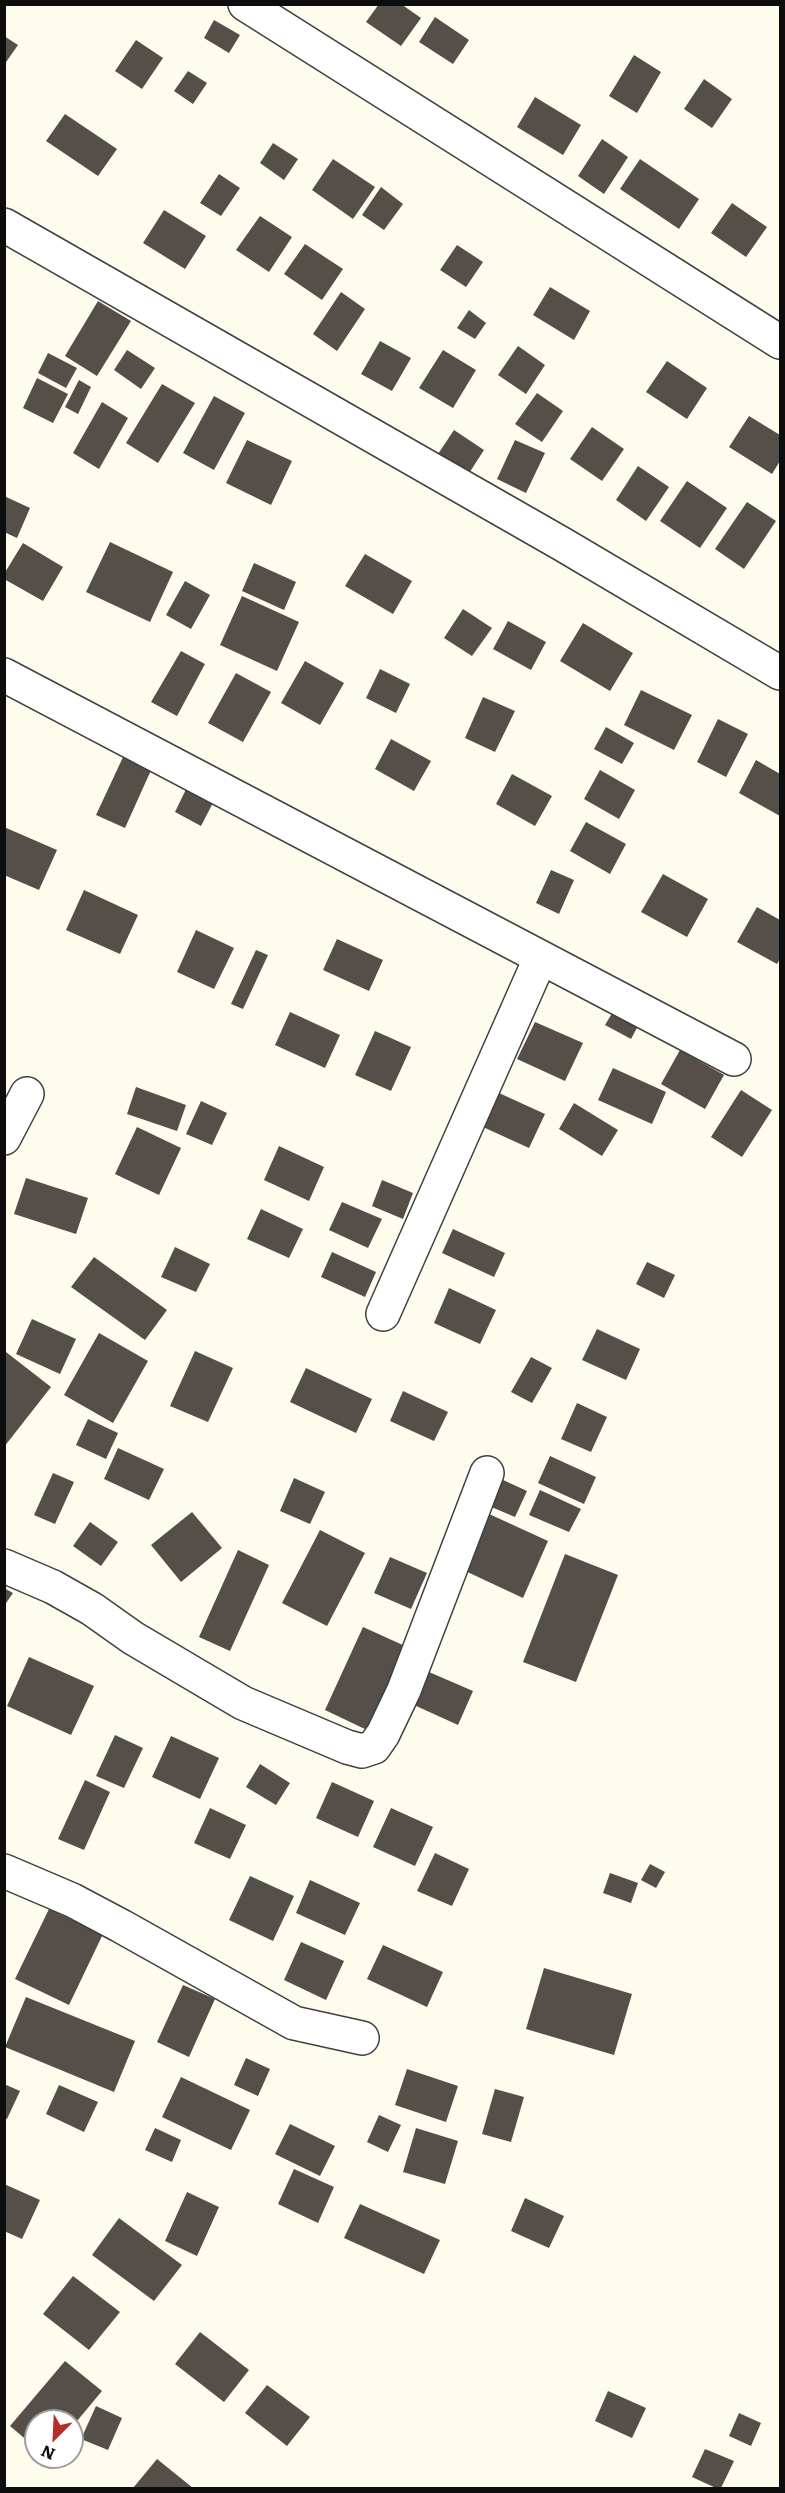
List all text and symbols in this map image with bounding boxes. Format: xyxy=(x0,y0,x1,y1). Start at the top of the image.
north arrow xyxy=(24,2409,84,2469)
text: N xyxy=(36,2440,59,2467)

